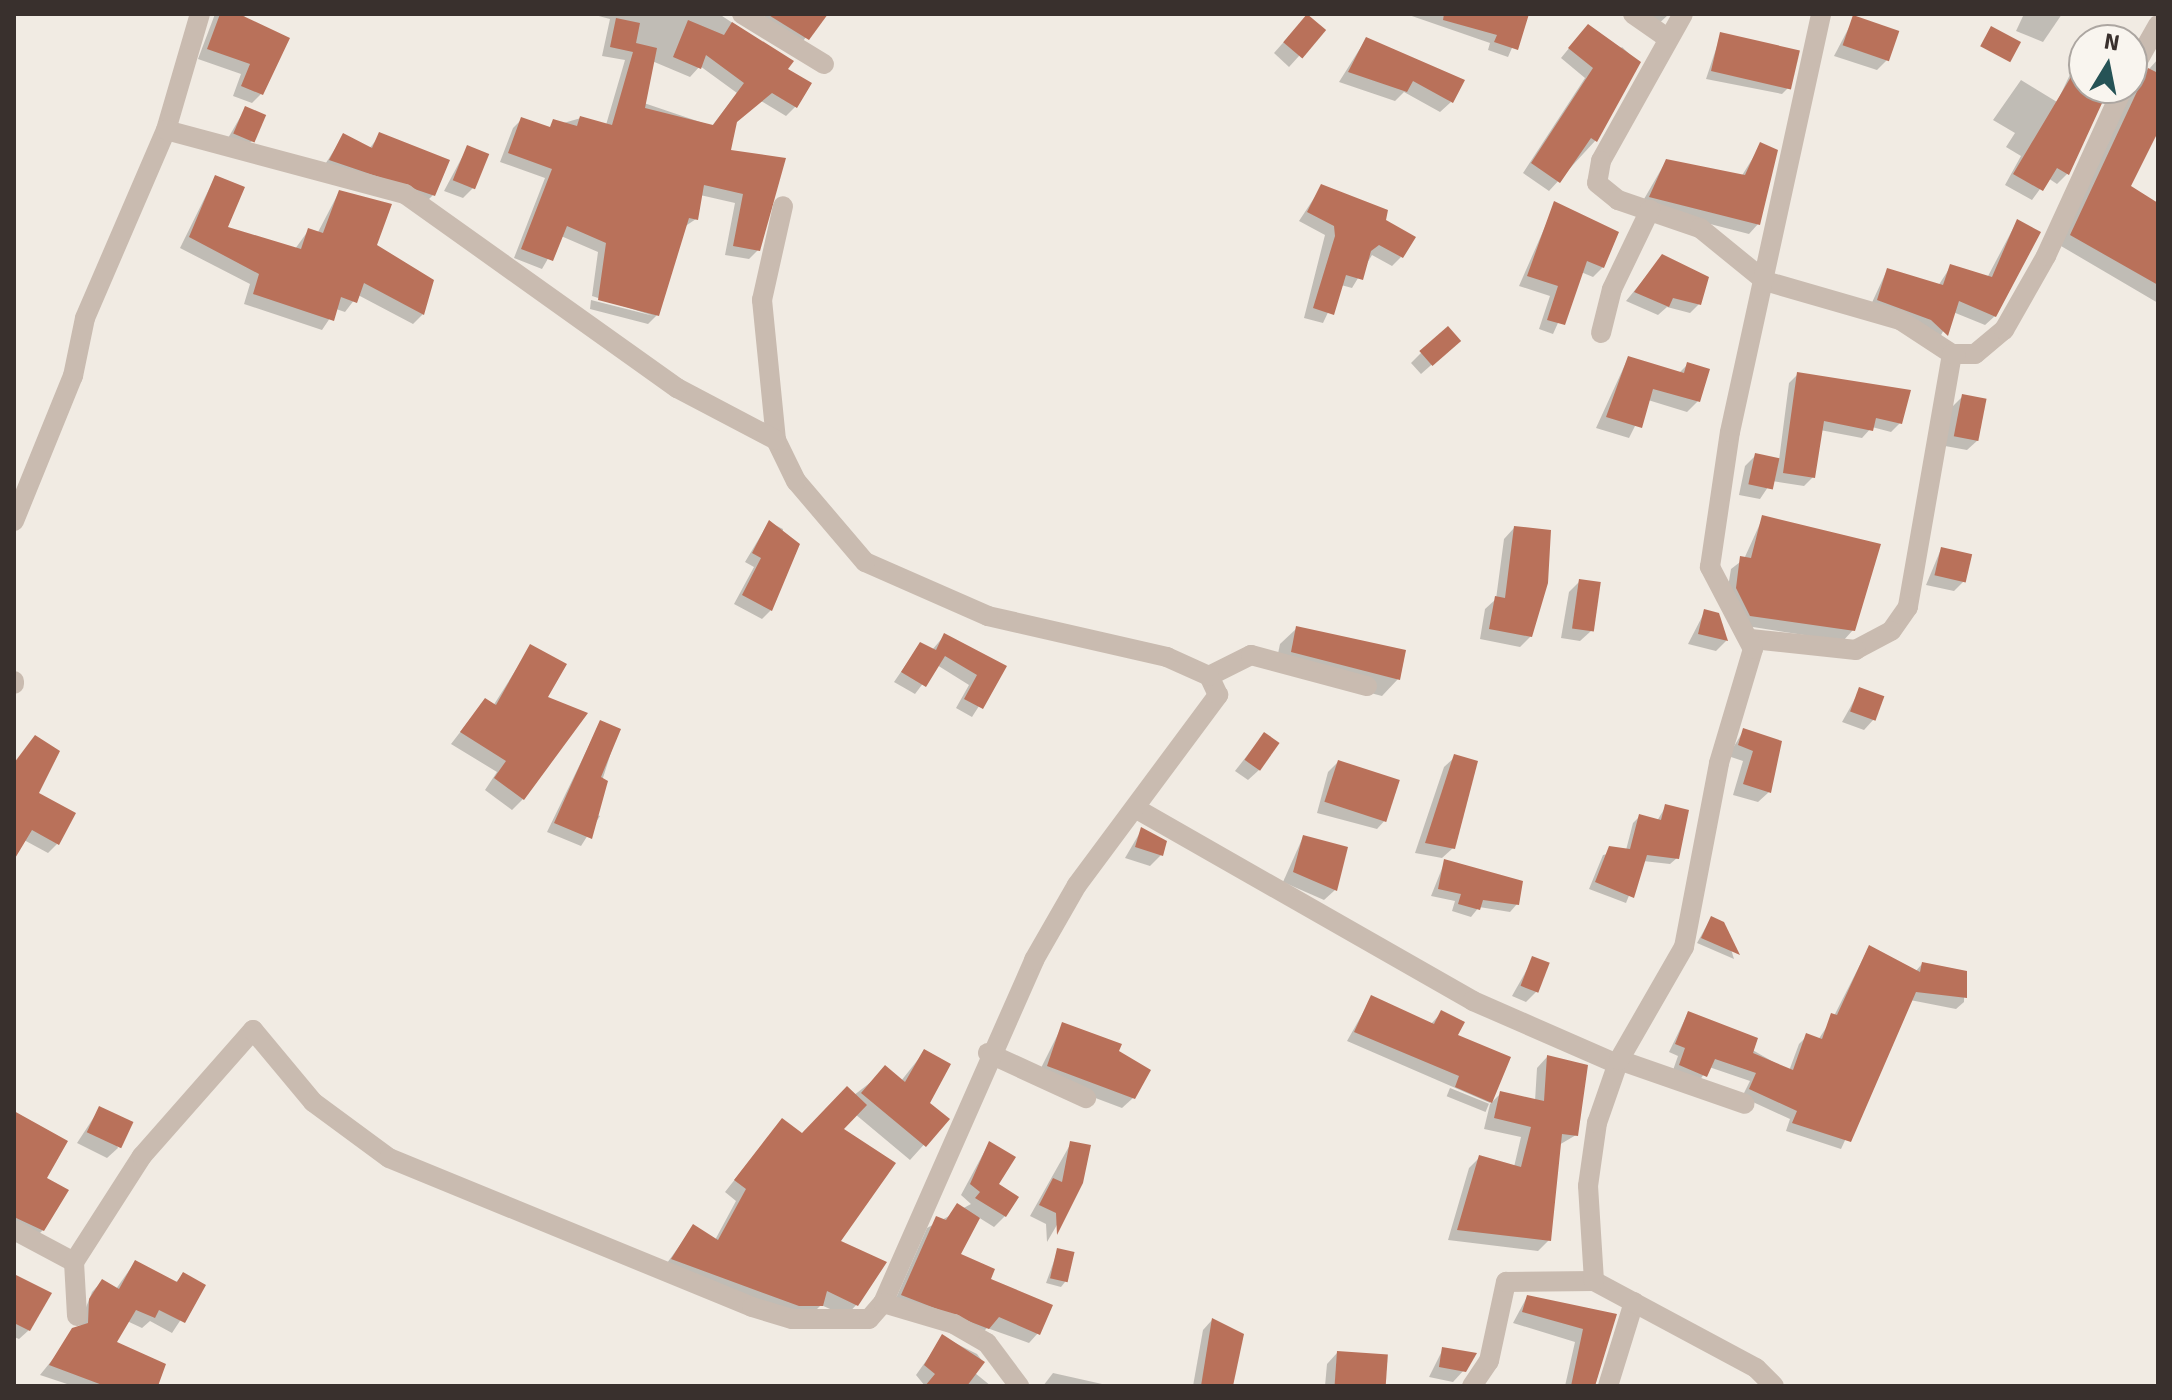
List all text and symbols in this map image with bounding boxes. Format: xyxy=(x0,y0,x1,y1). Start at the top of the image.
north arrow xyxy=(2068,24,2148,104)
text: N xyxy=(2102,27,2122,56)

